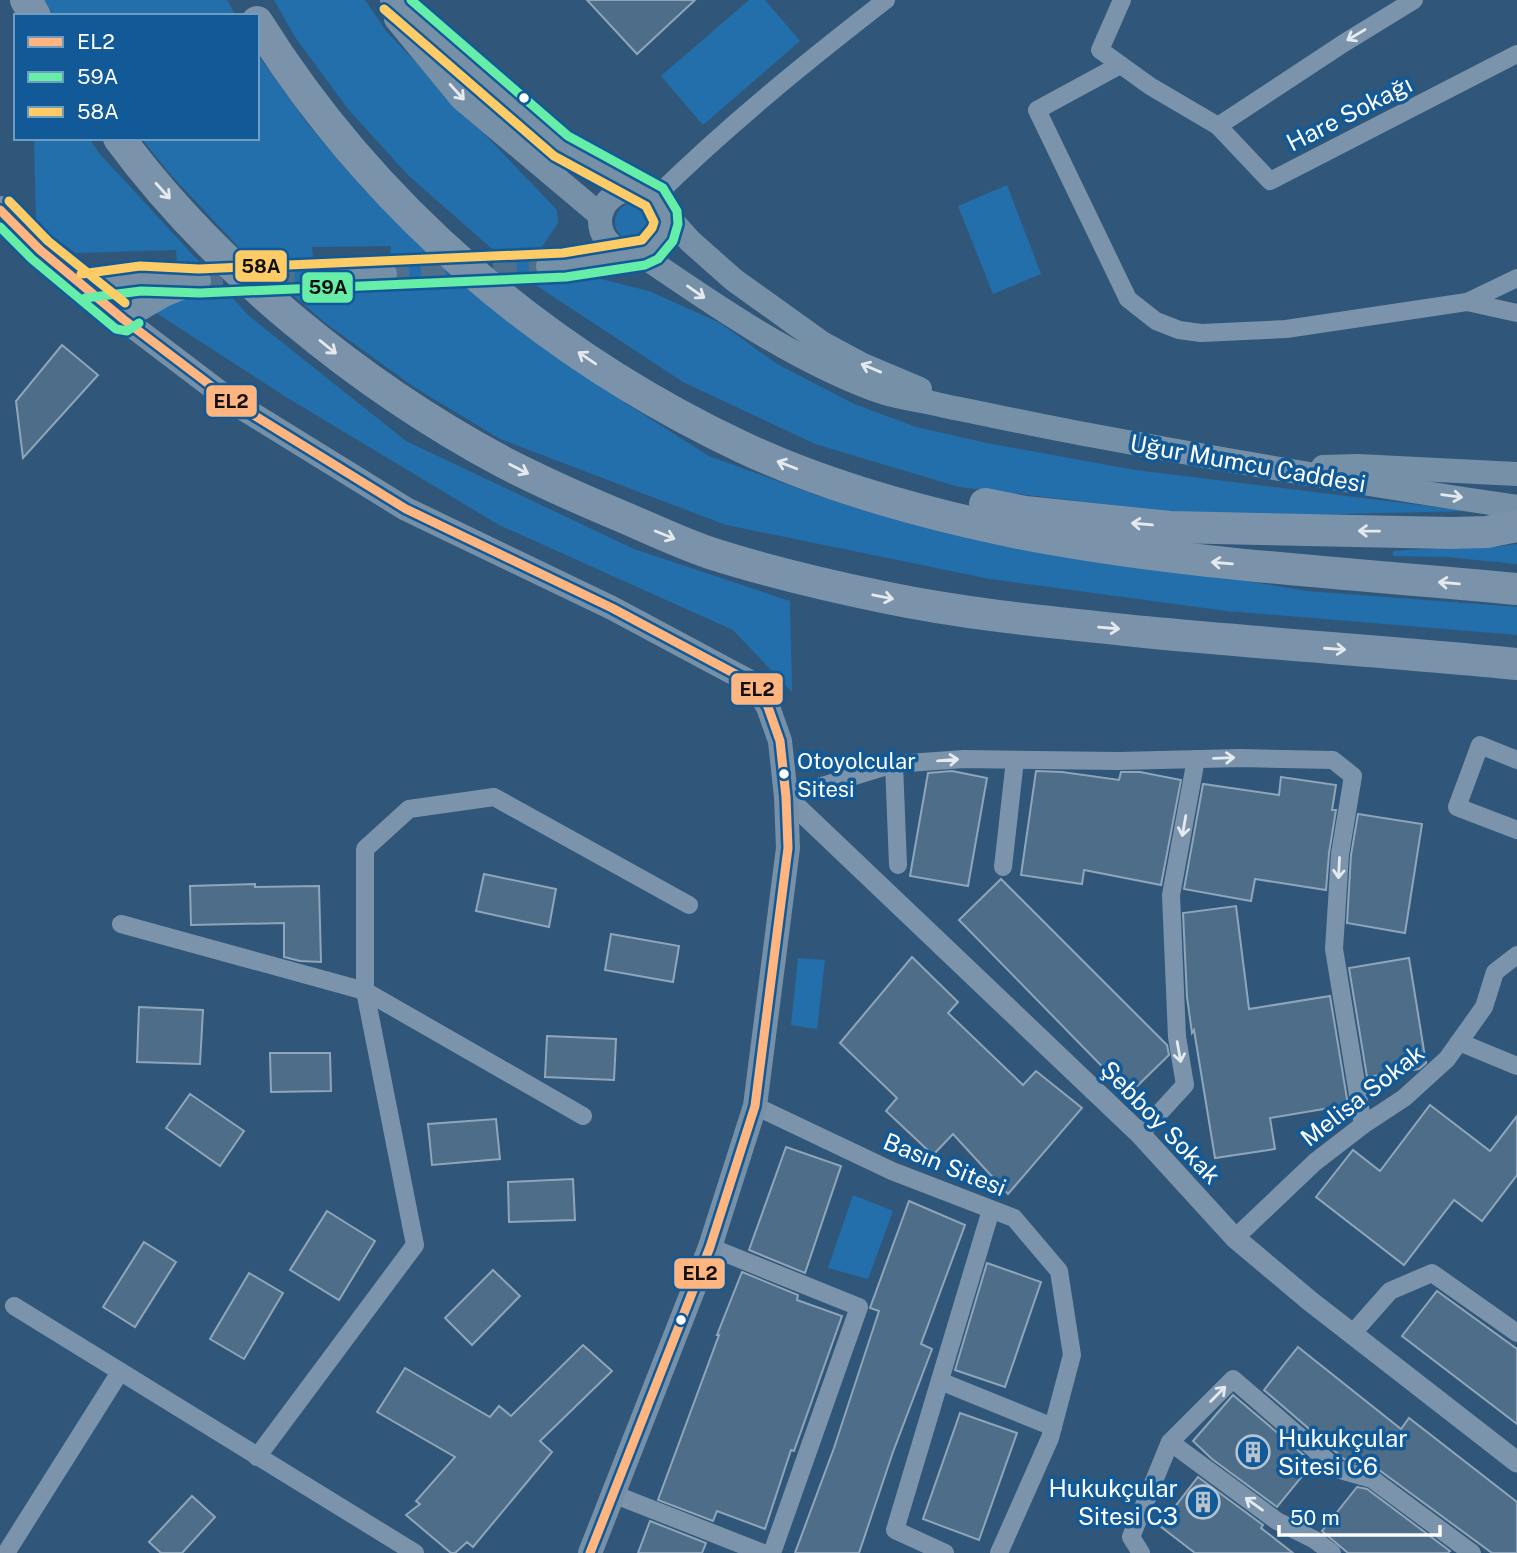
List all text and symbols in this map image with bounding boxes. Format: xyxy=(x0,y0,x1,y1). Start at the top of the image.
legend xyxy=(14,14,259,140)
text: EL2 xyxy=(77,29,115,54)
one-way arrow xyxy=(1346,29,1366,43)
text: 59A xyxy=(77,64,119,89)
street label: Hare Sokağı xyxy=(1282,69,1416,157)
one-way arrow xyxy=(449,83,465,101)
unlabelled marker xyxy=(517,91,531,105)
text: 58A xyxy=(77,99,119,124)
one-way arrow xyxy=(155,182,171,200)
line badge: 58A xyxy=(234,249,288,283)
text: 58A xyxy=(241,255,281,277)
line badge: 59A xyxy=(301,271,354,304)
text: 59A xyxy=(308,276,348,298)
one-way arrow xyxy=(686,285,706,299)
one-way arrow xyxy=(319,339,337,354)
one-way arrow xyxy=(577,351,597,365)
one-way arrow xyxy=(861,361,882,374)
line badge: EL2 xyxy=(205,384,258,418)
text: EL2 xyxy=(213,390,249,412)
street label: Uğur Mumcu Caddesi xyxy=(1128,428,1368,498)
one-way arrow xyxy=(776,458,798,471)
one-way arrow xyxy=(508,463,529,477)
one-way arrow xyxy=(1440,490,1463,503)
one-way arrow xyxy=(1131,517,1154,530)
one-way arrow xyxy=(1358,524,1381,537)
one-way arrow xyxy=(654,529,675,542)
one-way arrow xyxy=(1212,556,1234,569)
one-way arrow xyxy=(1438,576,1461,589)
one-way arrow xyxy=(871,590,894,604)
one-way arrow xyxy=(1097,622,1119,635)
one-way arrow xyxy=(1323,643,1346,656)
line badge: EL2 xyxy=(730,672,784,706)
text: EL2 xyxy=(739,678,775,700)
place label: Otoyolcular Sitesi xyxy=(797,748,916,802)
one-way arrow xyxy=(1212,751,1235,765)
one-way arrow xyxy=(936,753,958,766)
marker: Otoyolcular Sitesi xyxy=(777,767,791,781)
one-way arrow xyxy=(1177,814,1190,837)
one-way arrow xyxy=(1332,856,1345,879)
street label: Melisa Sokak xyxy=(1295,1038,1429,1152)
one-way arrow xyxy=(1173,1040,1186,1063)
street label: Şebboy Sokak xyxy=(1095,1055,1227,1189)
street label: Basın Sitesi xyxy=(880,1127,1010,1201)
line badge: EL2 xyxy=(673,1257,726,1290)
text: EL2 xyxy=(682,1262,718,1284)
unlabelled marker xyxy=(674,1313,688,1327)
one-way arrow xyxy=(1210,1385,1227,1402)
place label: Hukukçular Sitesi C6 xyxy=(1278,1424,1408,1480)
building icon: Hukukçular Sitesi C6 xyxy=(1234,1433,1272,1471)
place label: Hukukçular Sitesi C3 xyxy=(1048,1474,1178,1530)
building icon: Hukukçular Sitesi C3 xyxy=(1184,1483,1222,1521)
scale bar xyxy=(1279,1494,1440,1538)
one-way arrow xyxy=(1245,1497,1264,1511)
text: 50 m xyxy=(1290,1505,1340,1530)

